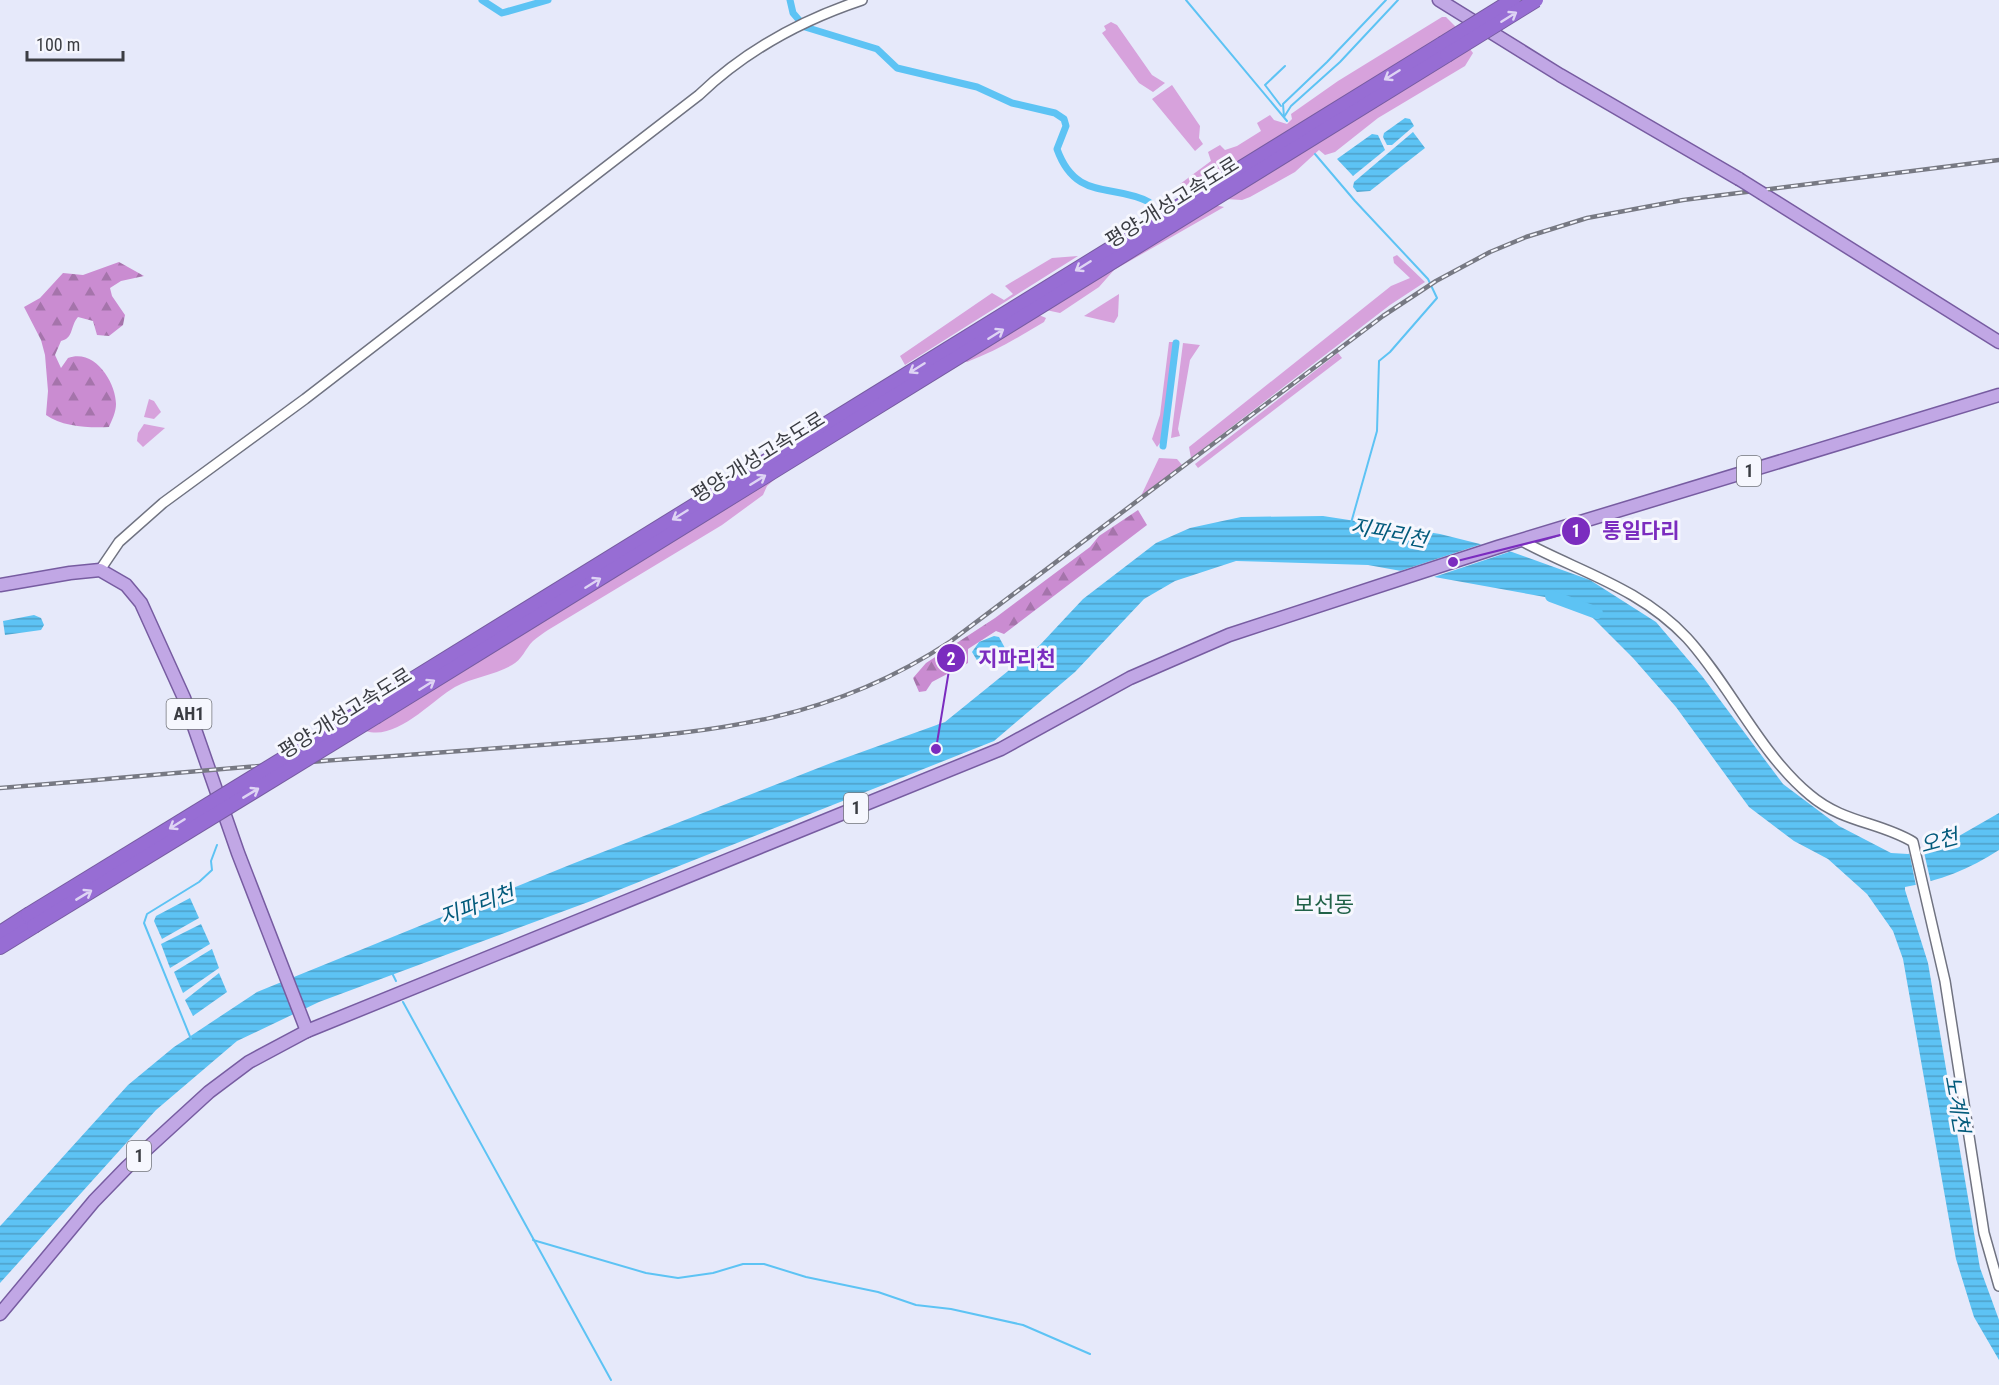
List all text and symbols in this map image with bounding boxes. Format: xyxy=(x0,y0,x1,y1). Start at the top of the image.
one-way arrow xyxy=(1500,10,1517,22)
scale bar xyxy=(27,24,123,62)
text: 100 m xyxy=(36,34,80,55)
one-way arrow xyxy=(1384,69,1401,81)
street label: 평양-개성고속도로 xyxy=(1101,152,1243,252)
one-way arrow xyxy=(1075,260,1092,272)
one-way arrow xyxy=(987,327,1004,339)
one-way arrow xyxy=(909,363,926,375)
street label: 평양-개성고속도로 xyxy=(687,407,829,507)
road number: 1 xyxy=(1737,456,1761,486)
one-way arrow xyxy=(750,474,767,487)
one-way arrow xyxy=(672,509,689,521)
callout: 통일다리 xyxy=(1561,511,1692,550)
water label: 지파리천 xyxy=(1349,514,1432,553)
text: 통일다리 xyxy=(1602,519,1680,543)
text: 1 xyxy=(1571,520,1581,541)
one-way arrow xyxy=(584,576,601,588)
callout: 지파리천 xyxy=(936,639,1067,678)
text: 지파리천 xyxy=(978,647,1056,671)
text: 2 xyxy=(946,648,956,669)
street label: 평양-개성고속도로 xyxy=(274,663,416,763)
one-way arrow xyxy=(418,679,435,691)
road number: AH1 xyxy=(166,699,212,729)
one-way arrow xyxy=(242,787,259,799)
road number: 1 xyxy=(844,793,868,823)
one-way arrow xyxy=(169,817,186,830)
water label: 오천 xyxy=(1917,824,1963,858)
water label: 지파리천 xyxy=(437,880,520,929)
one-way arrow xyxy=(75,889,92,901)
district label: 보선동 xyxy=(1294,892,1354,917)
water label: 노계천 xyxy=(1940,1073,1974,1137)
road number: 1 xyxy=(127,1141,151,1171)

